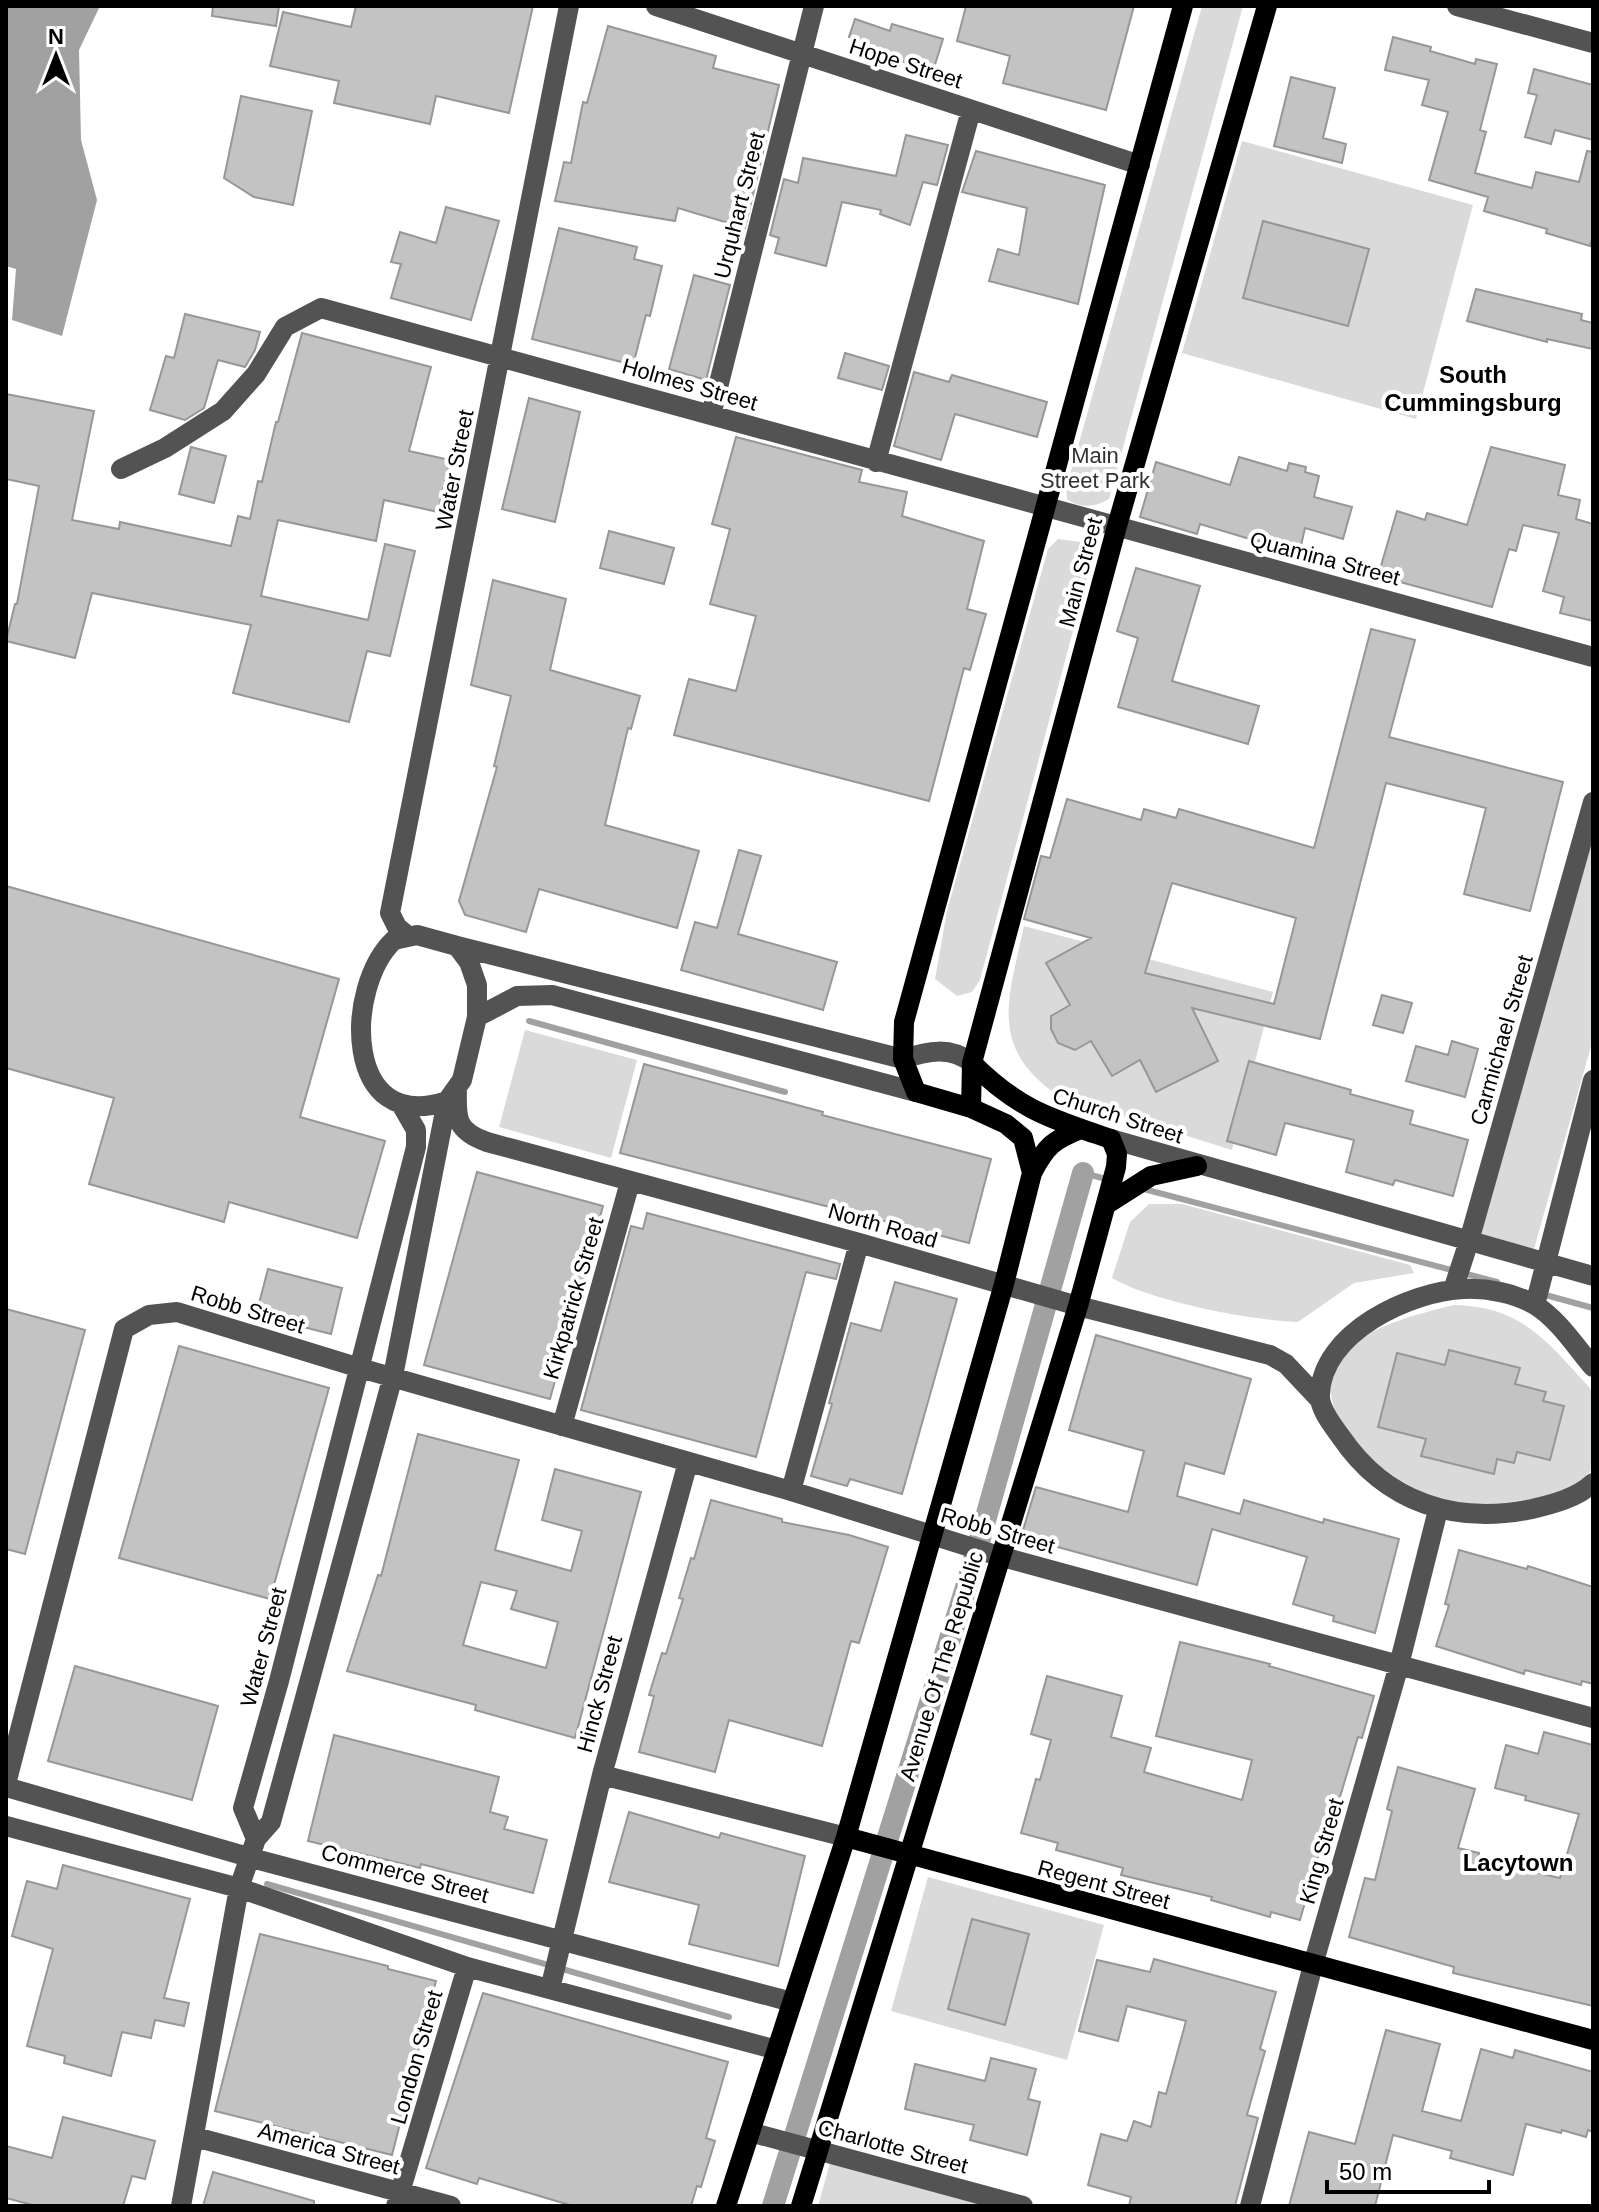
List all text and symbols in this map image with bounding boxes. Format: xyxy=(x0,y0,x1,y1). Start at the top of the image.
north arrow xyxy=(16,16,96,96)
text: N xyxy=(48,24,64,49)
street label: Hope Street xyxy=(846,33,966,94)
street label: Urquhart Street xyxy=(709,129,770,281)
street label: Holmes Street xyxy=(619,353,760,416)
district label: South Cummingsburg xyxy=(1384,361,1562,416)
street label: Water Street xyxy=(431,408,478,533)
park label: Main Street Park xyxy=(1040,443,1151,493)
street label: Main Street xyxy=(1054,515,1107,630)
street label: Quamina Street xyxy=(1247,526,1403,590)
street label: Carmichael Street xyxy=(1465,952,1538,1128)
street label: Church Street xyxy=(1049,1083,1186,1148)
street label: North Road xyxy=(825,1198,940,1253)
street label: Kirkpatrick Street xyxy=(538,1214,609,1382)
street label: Robb Street xyxy=(188,1280,308,1339)
street label: Robb Street xyxy=(938,1502,1058,1559)
street label: Avenue Of The Republic xyxy=(895,1548,988,1784)
street label: Water Street xyxy=(236,1585,291,1710)
street label: Hinck Street xyxy=(572,1633,627,1755)
street label: King Street xyxy=(1294,1795,1348,1907)
street label: Commerce Street xyxy=(318,1839,491,1908)
district label: Lacytown xyxy=(1463,1849,1573,1876)
street label: Regent Street xyxy=(1035,1855,1173,1914)
street label: London Street xyxy=(385,1987,448,2127)
street label: Charlotte Street xyxy=(815,2114,971,2178)
street label: America Street xyxy=(255,2118,402,2179)
scale bar xyxy=(1327,2144,1489,2194)
text: 50 m xyxy=(1339,2158,1392,2185)

